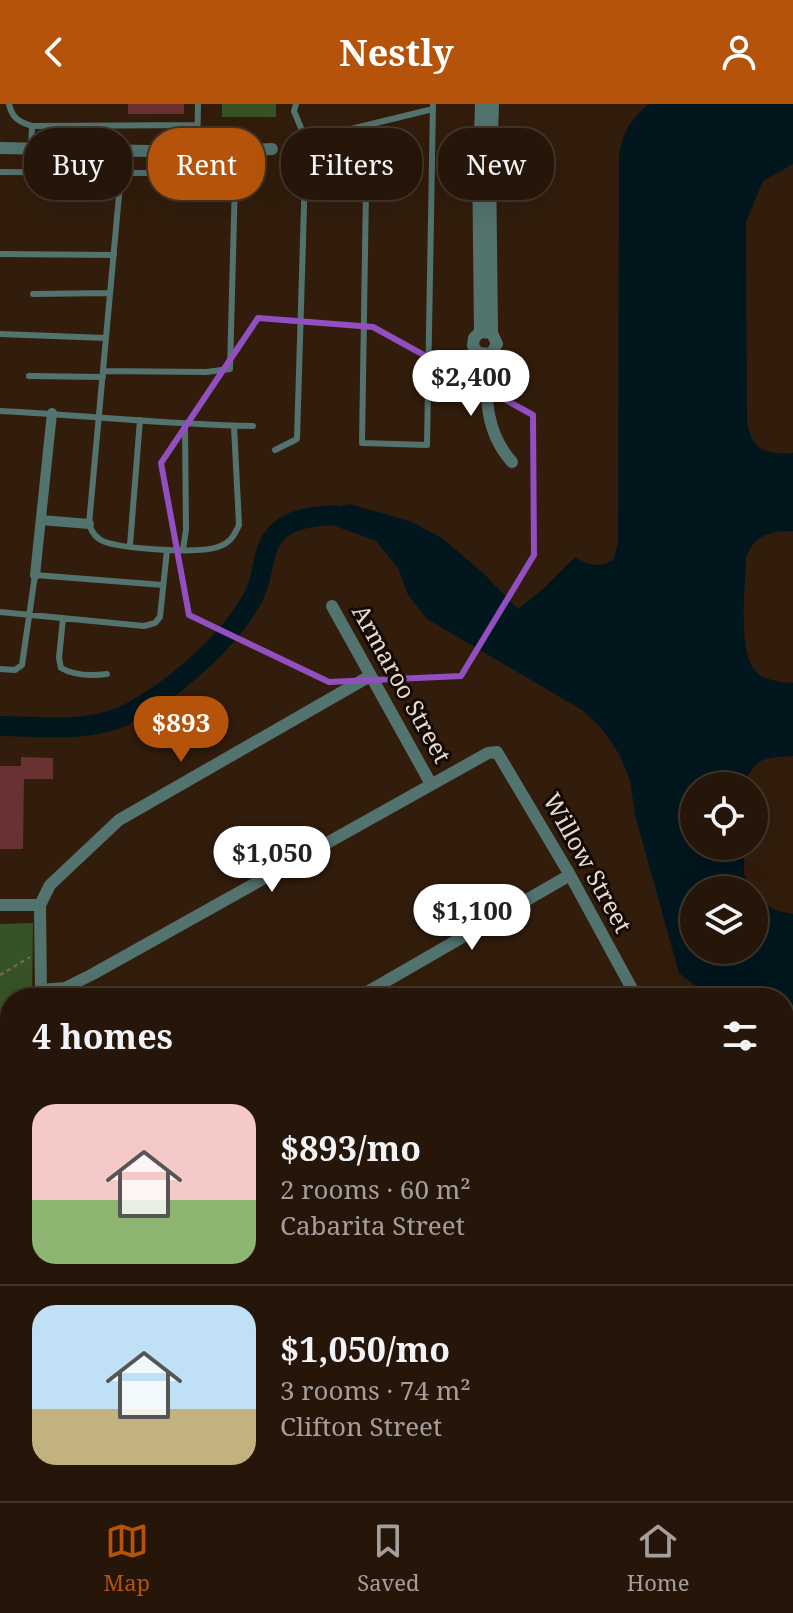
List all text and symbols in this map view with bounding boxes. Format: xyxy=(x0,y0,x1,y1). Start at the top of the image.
text: Nestly xyxy=(339,28,454,77)
icon: back xyxy=(32,30,76,74)
icon: person xyxy=(717,30,761,74)
chip: Buy xyxy=(24,128,132,200)
chip: Rent xyxy=(148,128,265,200)
chip: Filters xyxy=(281,128,422,200)
chip: New xyxy=(438,128,554,200)
pin: $2,400 xyxy=(406,350,536,418)
text: $2,400 xyxy=(430,358,512,394)
street label: Armaroo Street xyxy=(345,598,460,768)
pin: $893 xyxy=(134,696,228,764)
text: $893 xyxy=(152,704,210,740)
map controls xyxy=(680,772,768,964)
button: locate xyxy=(680,772,768,860)
street label: Willow Street xyxy=(536,786,640,938)
pin: $1,050 xyxy=(207,826,337,894)
text: $1,050 xyxy=(231,834,313,870)
button: layers xyxy=(680,876,768,964)
pin: $1,100 xyxy=(407,884,537,952)
text: $1,100 xyxy=(431,892,513,928)
text: 4 homes xyxy=(32,1013,173,1059)
icon: filters xyxy=(718,1014,762,1058)
text: $893/mo xyxy=(280,1125,421,1171)
icon: home xyxy=(96,1136,192,1232)
text: 2 rooms · 60 m² xyxy=(280,1171,471,1207)
text: Cabarita Street xyxy=(280,1207,465,1243)
text: $1,050/mo xyxy=(280,1326,450,1372)
icon: home xyxy=(96,1337,192,1433)
text: 3 rooms · 74 m² xyxy=(280,1372,471,1408)
text: Clifton Street xyxy=(280,1408,442,1444)
tab: Map xyxy=(104,1519,150,1597)
tab: Saved xyxy=(357,1519,420,1597)
tab: Home xyxy=(627,1519,689,1597)

